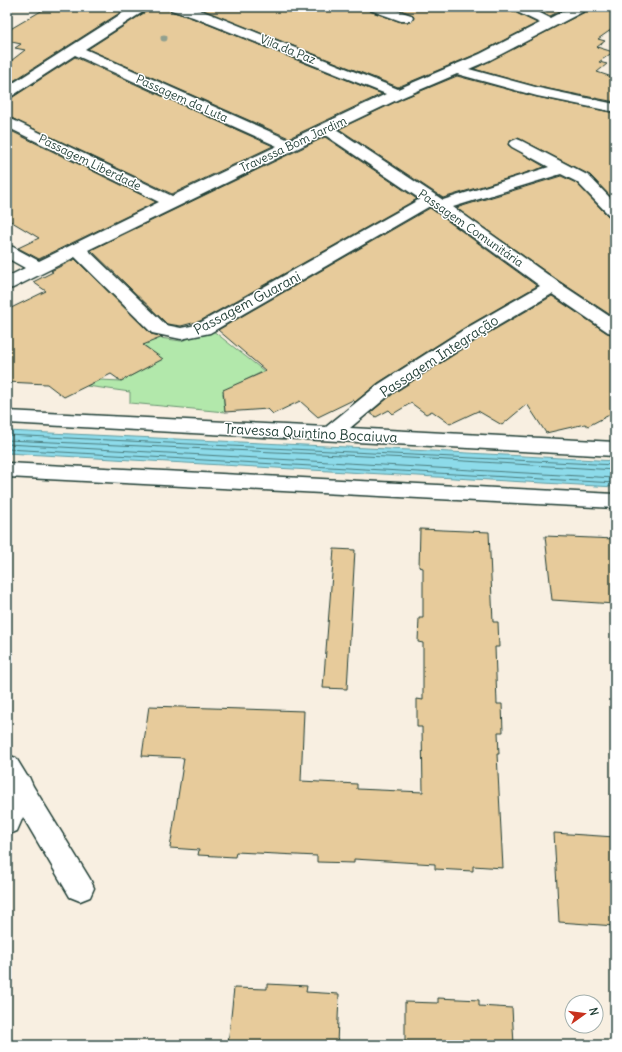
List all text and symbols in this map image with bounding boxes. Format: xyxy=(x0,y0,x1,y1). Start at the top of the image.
street label: Vila da Paz xyxy=(258,31,318,67)
street label: Passagem da Luta xyxy=(134,71,230,125)
street label: Travessa Bom Jardim xyxy=(237,113,349,175)
street label: Passagem Liberdade xyxy=(36,131,144,193)
street label: Passagem Comunitária xyxy=(415,186,527,270)
street label: Passagem Guarani xyxy=(190,267,304,339)
street label: Passagem Integração xyxy=(376,311,502,401)
street label: Travessa Quintino Bocaiuva xyxy=(224,419,398,447)
north arrow xyxy=(564,994,604,1034)
text: N xyxy=(586,1006,601,1017)

